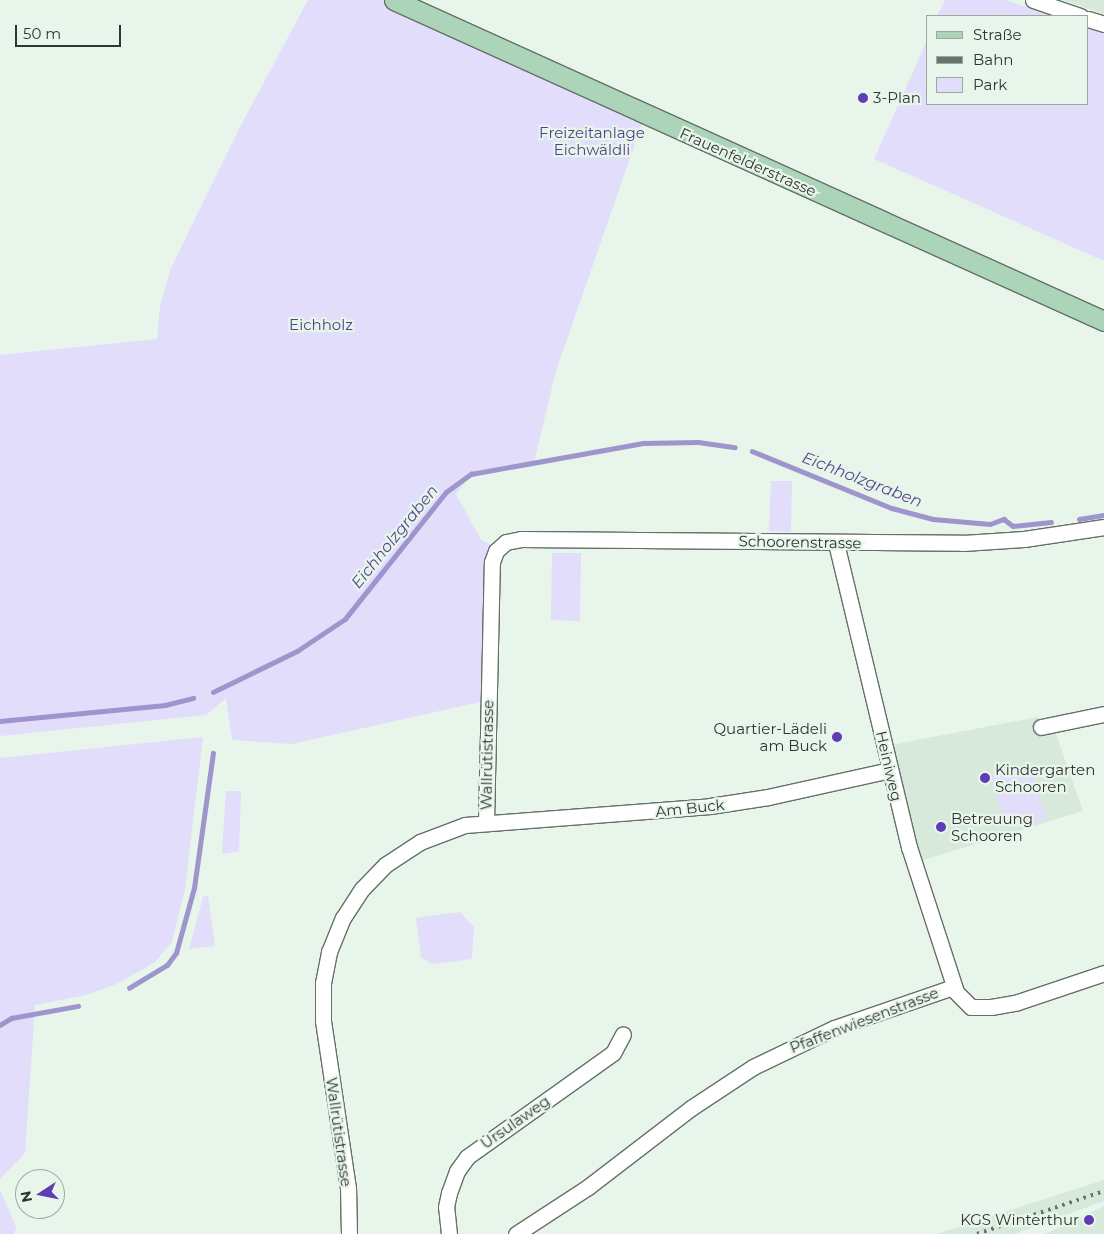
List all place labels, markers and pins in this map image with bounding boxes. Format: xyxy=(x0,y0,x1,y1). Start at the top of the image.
place label: 3-Plan xyxy=(873,89,921,107)
marker: 3-Plan xyxy=(857,92,869,104)
place label: Quartier-Lädeli am Buck xyxy=(713,719,827,754)
marker: Quartier-Lädeli am Buck xyxy=(831,731,843,743)
place label: Kindergarten Schooren xyxy=(995,760,1095,795)
marker: Kindergarten Schooren xyxy=(979,772,991,784)
place label: Betreuung Schooren xyxy=(951,809,1033,844)
marker: Betreuung Schooren xyxy=(935,821,947,833)
place label: KGS Winterthur xyxy=(960,1211,1079,1229)
marker: KGS Winterthur xyxy=(1083,1214,1095,1226)

